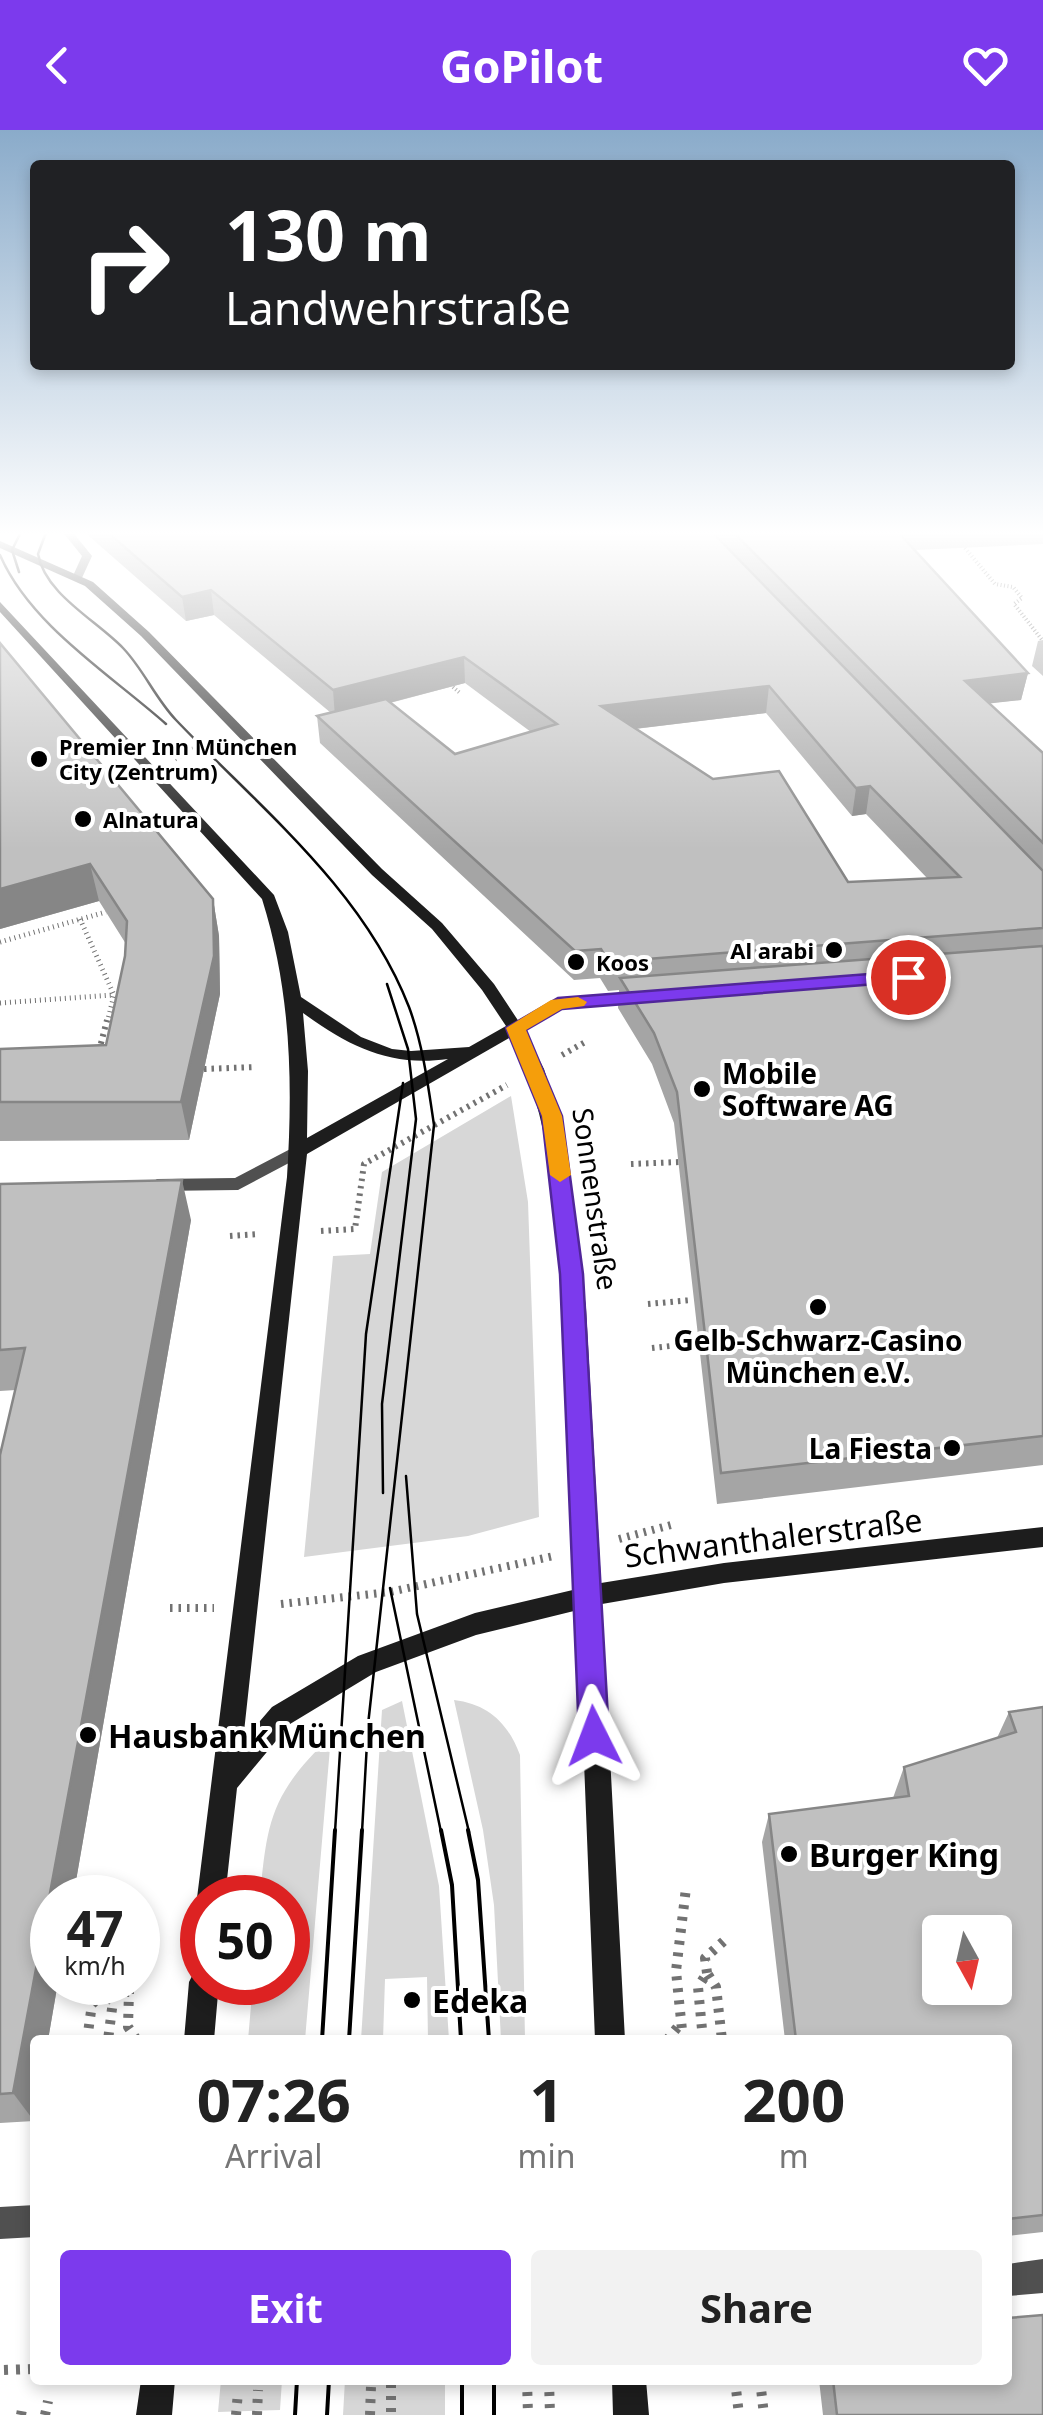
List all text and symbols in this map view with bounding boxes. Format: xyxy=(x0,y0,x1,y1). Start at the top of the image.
text: GoPilot xyxy=(440,35,603,96)
icon: back xyxy=(30,38,85,93)
icon: heart xyxy=(958,38,1013,93)
text: 130 m xyxy=(225,186,432,282)
icon: right xyxy=(60,200,190,330)
text: Landwehrstraße xyxy=(225,277,571,338)
place label: Premier Inn München City (Zentrum) xyxy=(59,731,297,786)
marker: Premier Inn München City (Zentrum) xyxy=(28,748,50,770)
place label: Alnatura xyxy=(103,804,199,834)
marker: Alnatura xyxy=(72,808,94,830)
place label: Al arabi xyxy=(730,935,814,965)
pin xyxy=(866,935,951,1020)
marker: Al arabi xyxy=(823,939,845,961)
place label: Koos xyxy=(596,947,649,977)
icon: arrive xyxy=(881,950,936,1005)
marker: Koos xyxy=(565,951,587,973)
place label: Mobile Software AG xyxy=(722,1054,894,1124)
marker: Mobile Software AG xyxy=(691,1078,713,1100)
street label: Sonnenstraße xyxy=(564,1105,628,1293)
marker: Gelb-Schwarz-Casino München e.V. xyxy=(807,1296,829,1318)
place label: Gelb-Schwarz-Casino München e.V. xyxy=(674,1321,962,1391)
place label: La Fiesta xyxy=(809,1429,932,1467)
marker: La Fiesta xyxy=(941,1437,963,1459)
street label: Schwanthalerstraße xyxy=(621,1497,925,1577)
position arrow xyxy=(542,1684,646,1788)
place label: Hausbank München xyxy=(108,1714,426,1757)
marker: Hausbank München xyxy=(77,1724,99,1746)
place label: Burger King xyxy=(809,1833,999,1876)
marker: Burger King xyxy=(778,1843,800,1865)
speed limit sign: 50 xyxy=(180,1875,310,2005)
text: 47 xyxy=(66,1894,124,1962)
north arrow xyxy=(922,1915,1012,2005)
map controls xyxy=(922,1915,1012,2005)
text: km/h xyxy=(64,1948,126,1982)
place label: Edeka xyxy=(432,1979,528,2022)
marker: Edeka xyxy=(401,1989,423,2011)
text: 07:26 xyxy=(197,2058,351,2140)
text: 1 xyxy=(529,2058,564,2140)
text: 200 xyxy=(742,2058,845,2140)
text: Arrival xyxy=(225,2134,323,2177)
text: min xyxy=(518,2134,576,2177)
text: m xyxy=(779,2134,809,2177)
button: Exit xyxy=(60,2250,511,2365)
button: Share xyxy=(531,2250,982,2365)

